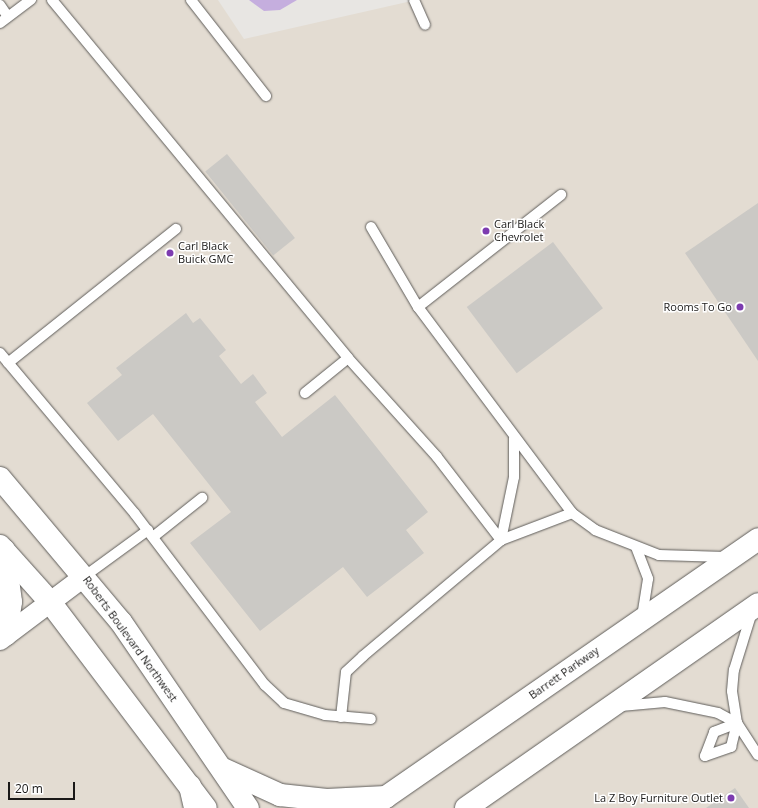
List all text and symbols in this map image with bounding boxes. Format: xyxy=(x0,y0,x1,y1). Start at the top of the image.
place label: Carl Black Chevrolet xyxy=(494,218,544,244)
marker: Carl Black Chevrolet xyxy=(481,226,491,236)
place label: Carl Black Buick GMC xyxy=(178,240,233,266)
marker: Carl Black Buick GMC xyxy=(165,248,175,258)
place label: Rooms To Go xyxy=(664,300,732,314)
marker: Rooms To Go xyxy=(735,302,745,312)
street label: Roberts Boulevard Northwest xyxy=(80,574,180,704)
street label: Barrett Parkway xyxy=(527,644,601,702)
scale bar xyxy=(10,774,77,800)
text: 20 m xyxy=(15,780,43,797)
place label: La Z Boy Furniture Outlet xyxy=(594,791,723,805)
marker: La Z Boy Furniture Outlet xyxy=(726,793,736,803)

